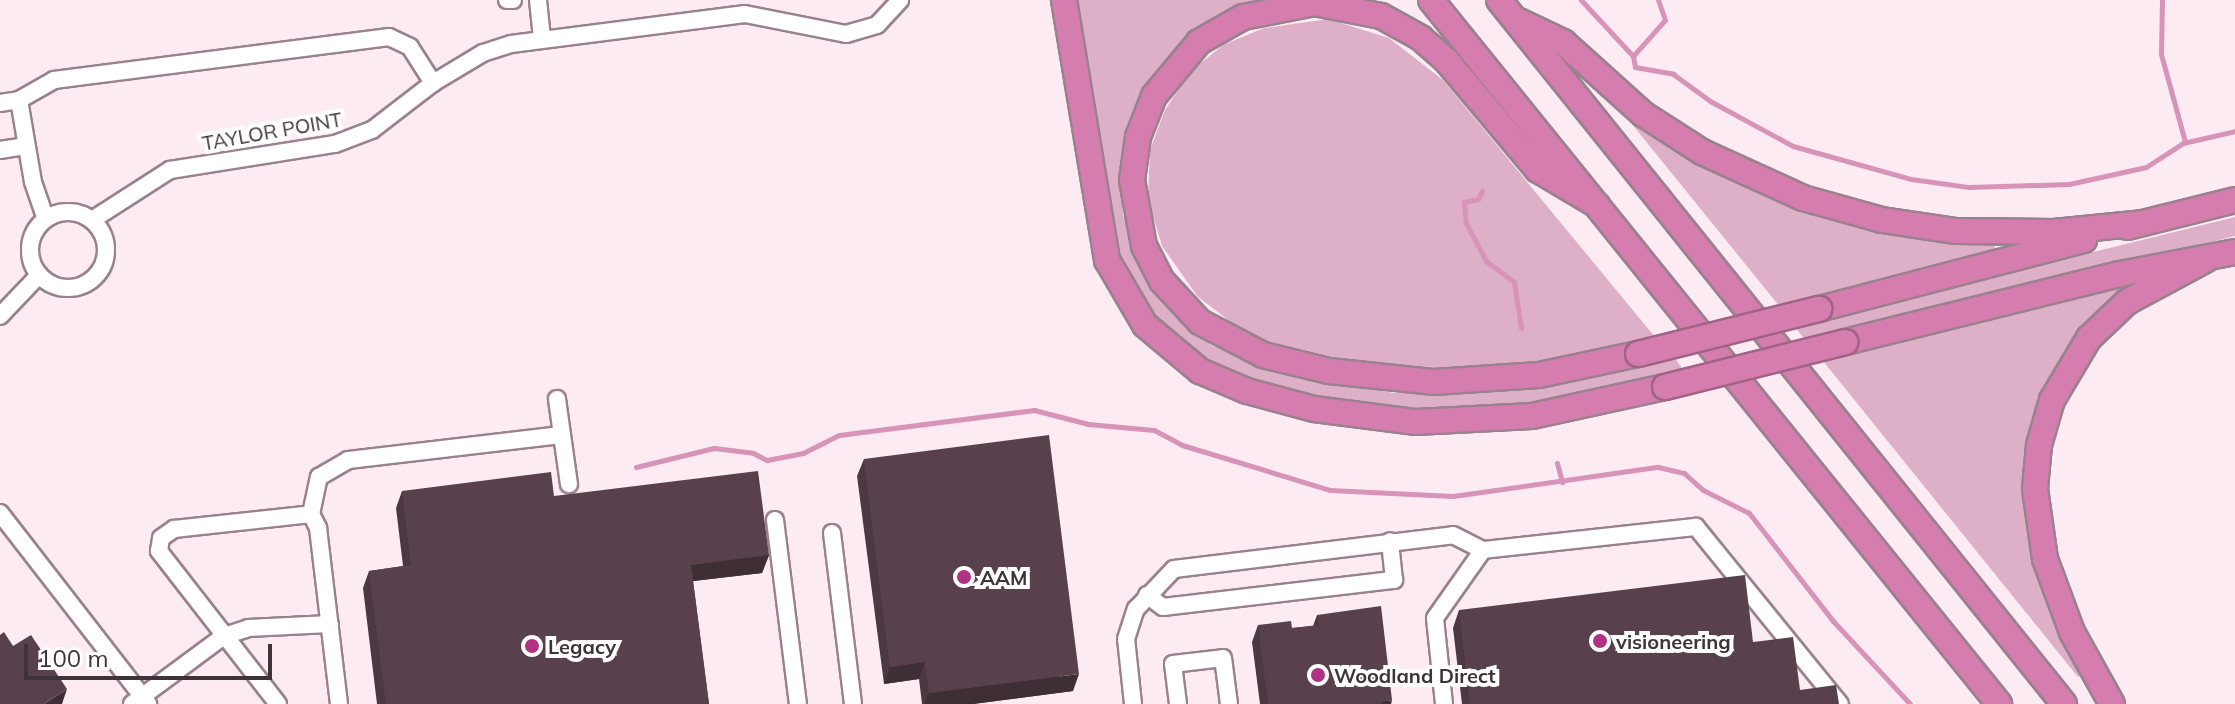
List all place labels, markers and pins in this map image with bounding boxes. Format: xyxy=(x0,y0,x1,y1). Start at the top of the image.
place label: AAM xyxy=(980,565,1027,589)
marker: AAM xyxy=(955,568,973,586)
place label: visioneering xyxy=(1616,629,1731,653)
marker: visioneering xyxy=(1591,632,1609,650)
place label: Legacy xyxy=(548,634,616,658)
marker: Legacy xyxy=(523,637,541,655)
place label: Woodland Direct xyxy=(1334,663,1496,687)
marker: Woodland Direct xyxy=(1309,666,1327,684)

